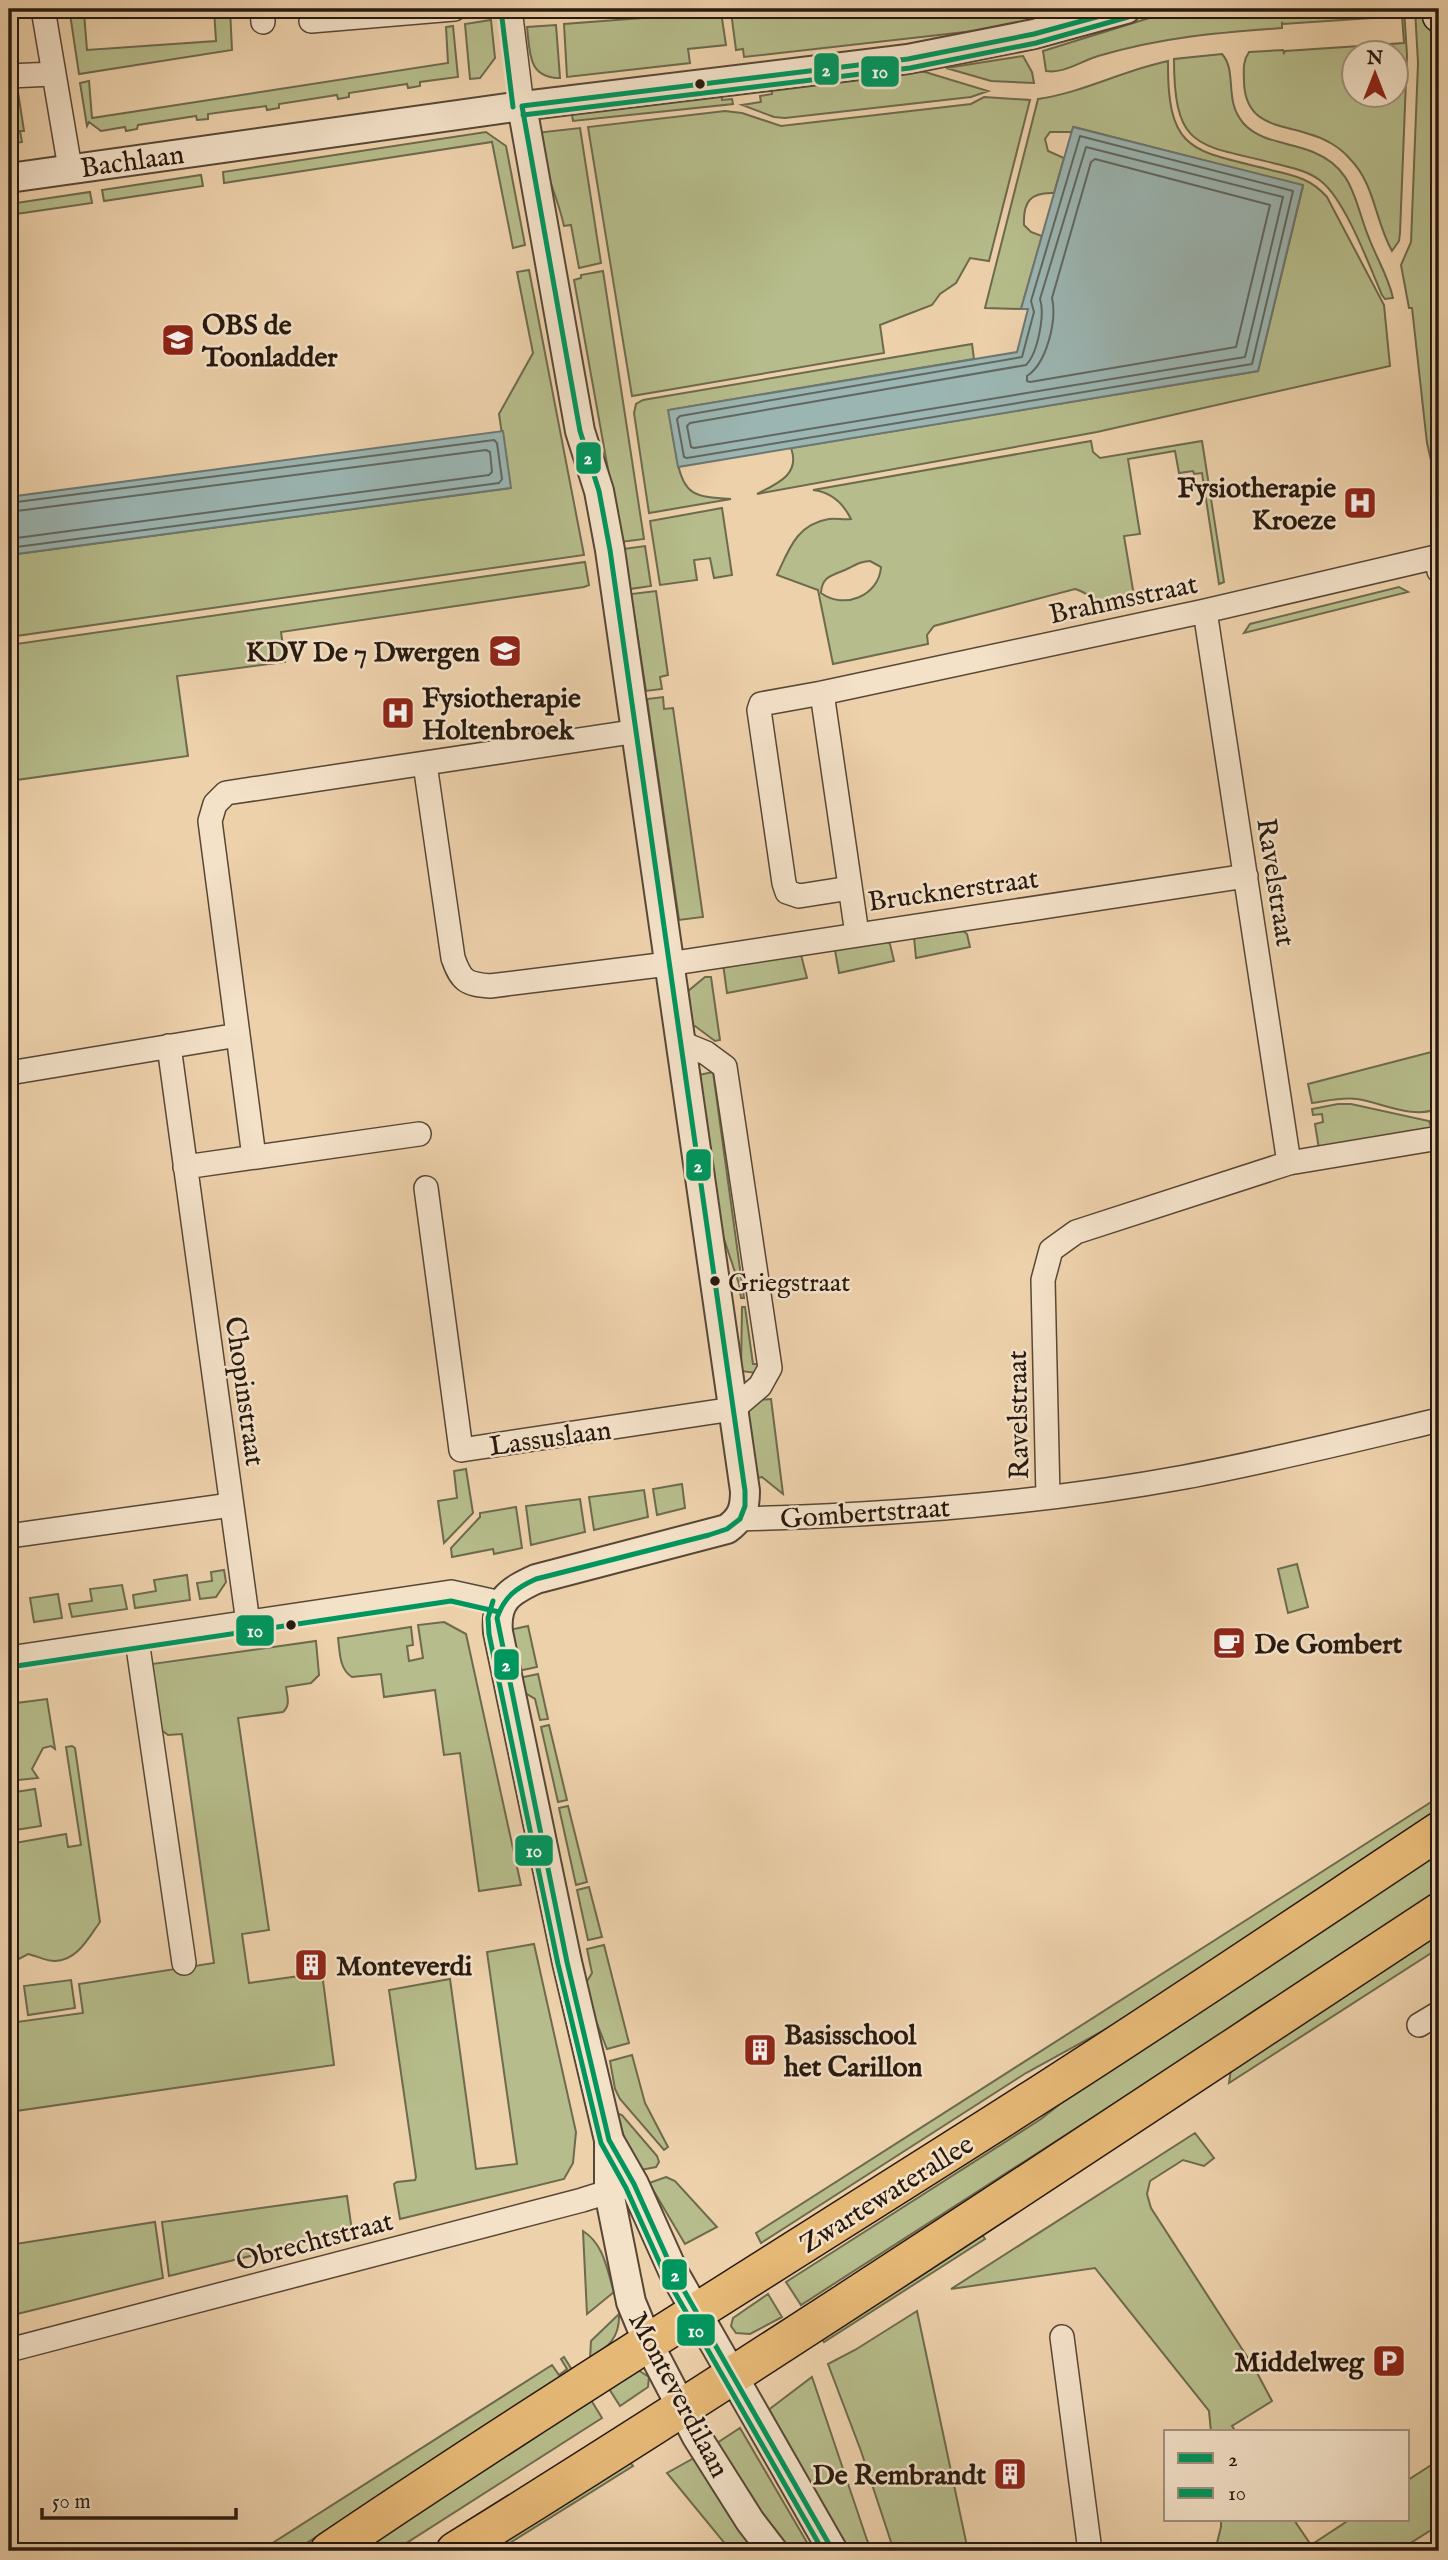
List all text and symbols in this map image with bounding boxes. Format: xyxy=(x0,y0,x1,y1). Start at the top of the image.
north arrow xyxy=(1340,38,1410,108)
text: N xyxy=(1366,47,1384,71)
line badge: 2 xyxy=(813,52,840,86)
line badge: 10 xyxy=(860,55,900,88)
text: 2 xyxy=(822,59,831,83)
text: 10 xyxy=(872,61,888,85)
unlabelled marker xyxy=(693,77,707,91)
street label: Bachlaan xyxy=(78,138,187,187)
place label: OBS de Toonladder xyxy=(201,309,338,376)
school or university icon: OBS de Toonladder xyxy=(159,321,197,359)
line badge: 2 xyxy=(575,441,602,475)
text: 2 xyxy=(584,447,593,471)
place label: Fysiotherapie Kroeze xyxy=(1177,472,1336,539)
hospital icon: Fysiotherapie Kroeze xyxy=(1341,484,1379,522)
street label: Brahmsstraat xyxy=(1046,568,1201,633)
school or university icon: KDV De 7 Dwergen xyxy=(486,632,524,670)
place label: KDV De 7 Dwergen xyxy=(246,636,480,671)
place label: Fysiotherapie Holtenbroek xyxy=(422,682,581,749)
hospital icon: Fysiotherapie Holtenbroek xyxy=(379,694,417,732)
street label: Ravelstraat xyxy=(1247,816,1302,949)
street label: Brucknerstraat xyxy=(866,862,1041,921)
line badge: 2 xyxy=(685,1148,712,1182)
text: 2 xyxy=(694,1155,703,1179)
place label: Griegstraat xyxy=(728,1267,850,1300)
marker: Griegstraat xyxy=(708,1274,722,1288)
street label: Chopinstraat xyxy=(216,1314,271,1469)
street label: Ravelstraat xyxy=(1001,1350,1038,1480)
street label: Lassuslaan xyxy=(487,1414,614,1465)
street label: Gombertstraat xyxy=(779,1491,952,1538)
line badge: 10 xyxy=(235,1614,275,1647)
unlabelled marker xyxy=(284,1618,298,1632)
text: 10 xyxy=(247,1620,263,1644)
cafe icon: De Gombert xyxy=(1210,1624,1248,1662)
place label: De Gombert xyxy=(1254,1628,1402,1663)
line badge: 2 xyxy=(493,1648,520,1681)
text: 2 xyxy=(502,1654,511,1678)
line badge: 10 xyxy=(514,1834,554,1867)
text: 10 xyxy=(526,1840,542,1864)
building icon: Monteverdi xyxy=(292,1946,330,1984)
place label: Monteverdi xyxy=(336,1950,473,1985)
place label: Basisschool het Carillon xyxy=(783,2019,922,2086)
building icon: Basisschool het Carillon xyxy=(741,2031,779,2069)
street label: Zwartewaterallee xyxy=(794,2128,981,2263)
street label: Obrechtstraat xyxy=(232,2205,397,2280)
line badge: 2 xyxy=(661,2258,688,2291)
text: 2 xyxy=(671,2264,680,2288)
street label: Monteverdilaan xyxy=(619,2306,736,2484)
line badge: 10 xyxy=(676,2313,716,2347)
text: 10 xyxy=(688,2320,704,2344)
parking icon: Middelweg xyxy=(1370,2342,1408,2380)
place label: Middelweg xyxy=(1234,2346,1365,2381)
legend xyxy=(1164,2430,1410,2522)
text: 2 xyxy=(1228,2447,1238,2474)
building icon: De Rembrandt xyxy=(991,2455,1029,2493)
place label: De Rembrandt xyxy=(812,2459,986,2494)
scale bar xyxy=(42,2476,236,2520)
text: 10 xyxy=(1228,2481,1246,2508)
text: 50 m xyxy=(52,2489,91,2516)

